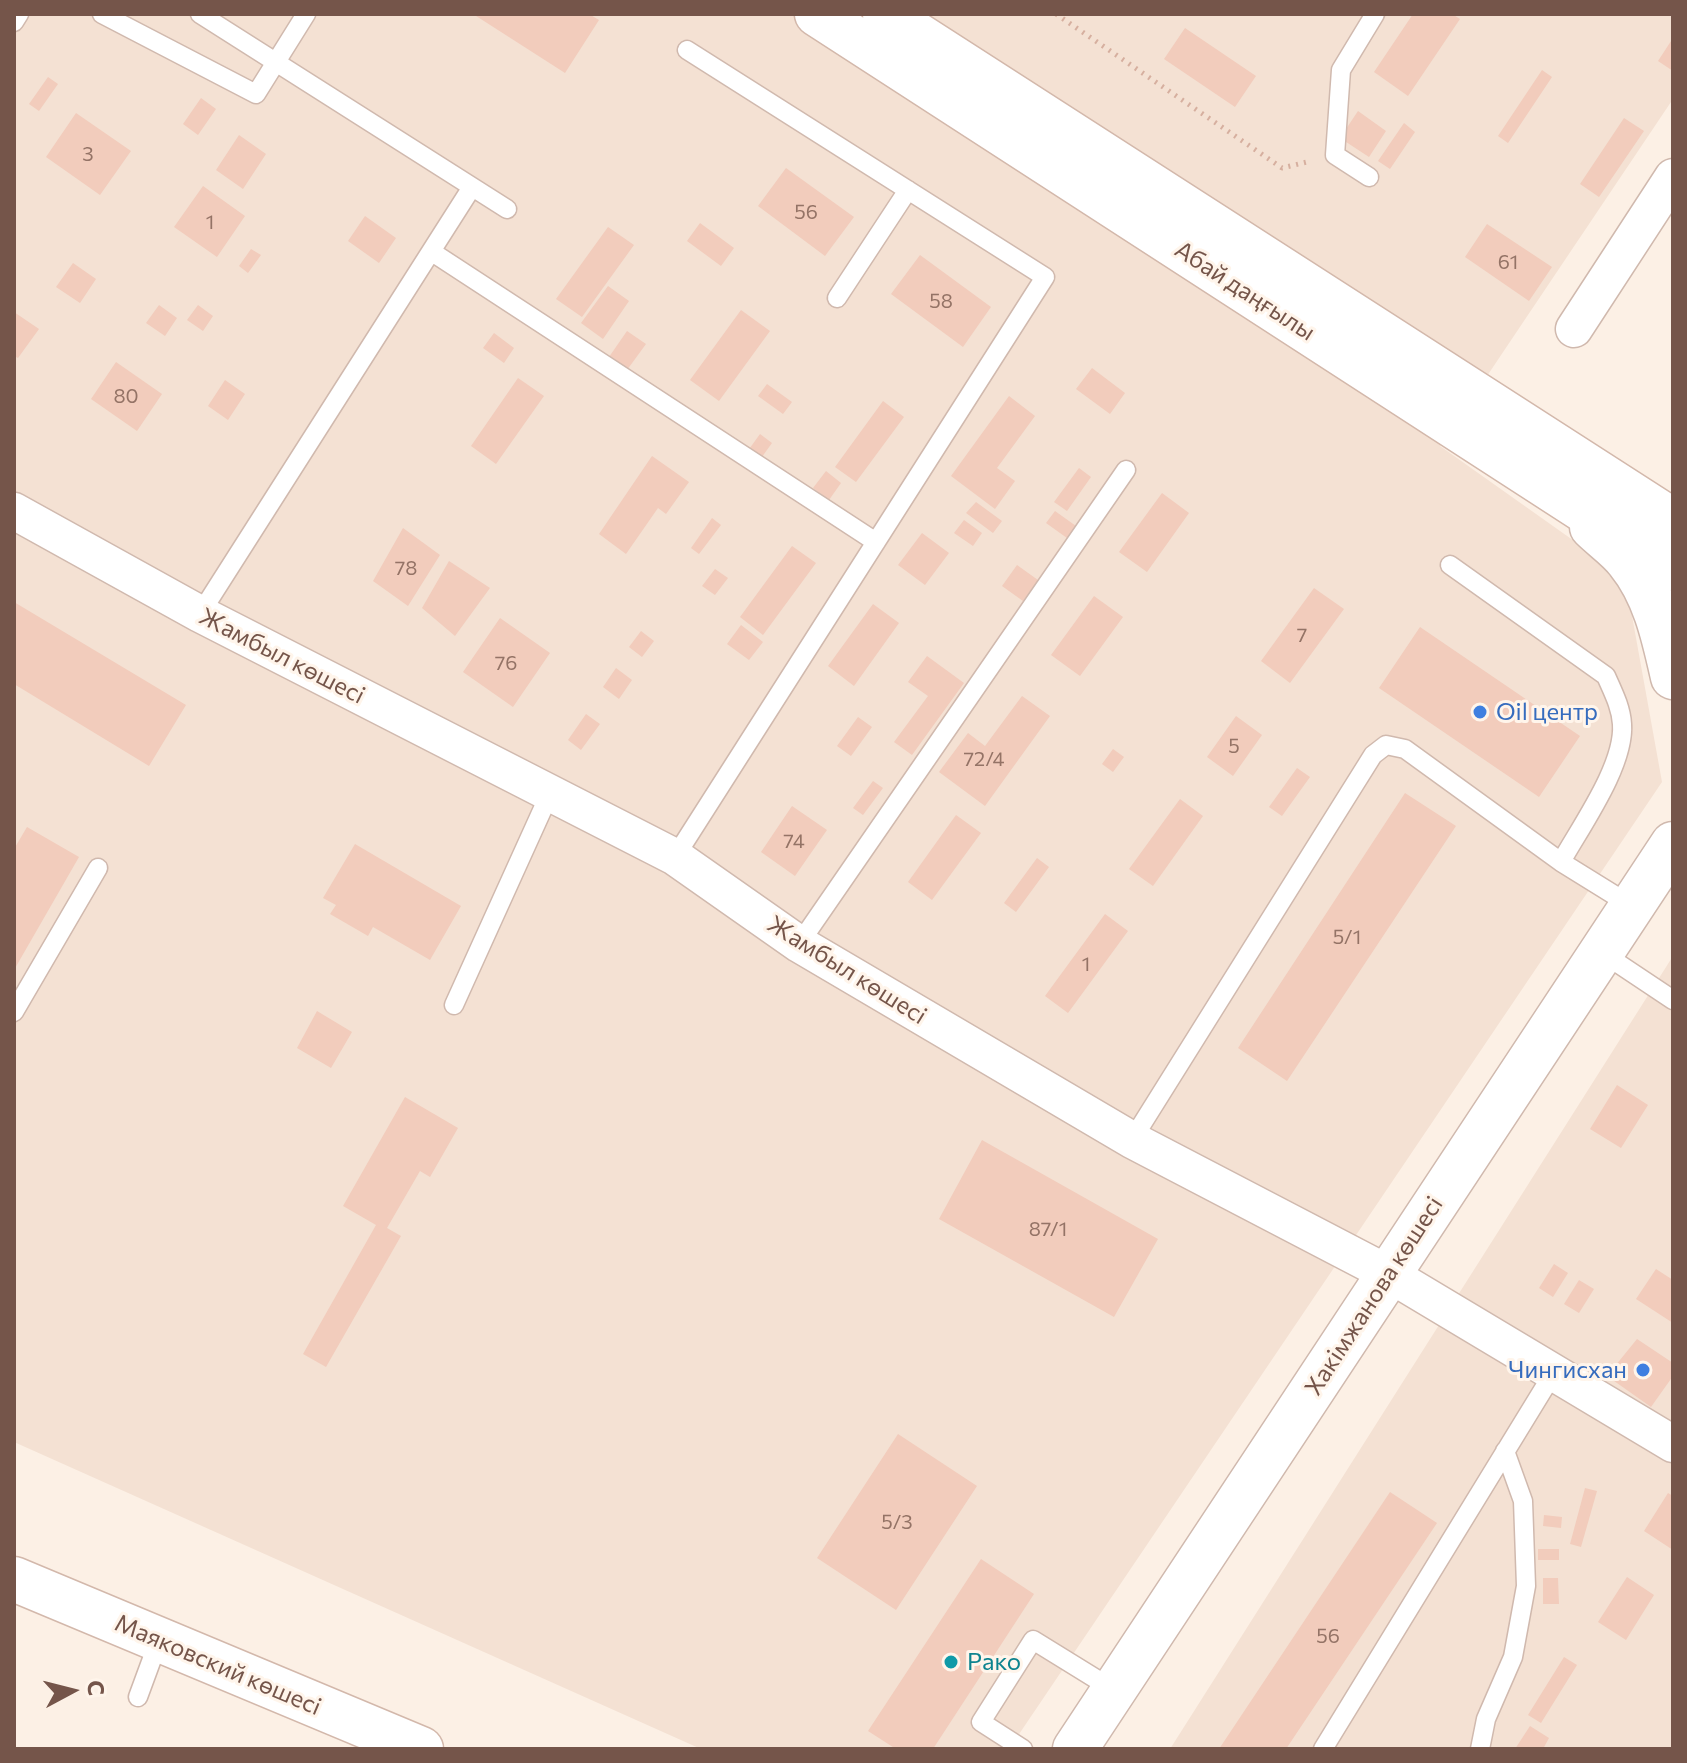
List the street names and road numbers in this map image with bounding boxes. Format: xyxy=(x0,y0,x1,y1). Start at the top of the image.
street label: Абай даңғылы xyxy=(1170,235,1320,347)
street label: Жамбыл көшесі xyxy=(194,602,370,710)
street label: Жамбыл көшесі xyxy=(762,910,932,1030)
street label: Хакімжанова көшесі xyxy=(1299,1191,1449,1401)
street label: Маяковский көшесі xyxy=(111,1609,325,1721)

